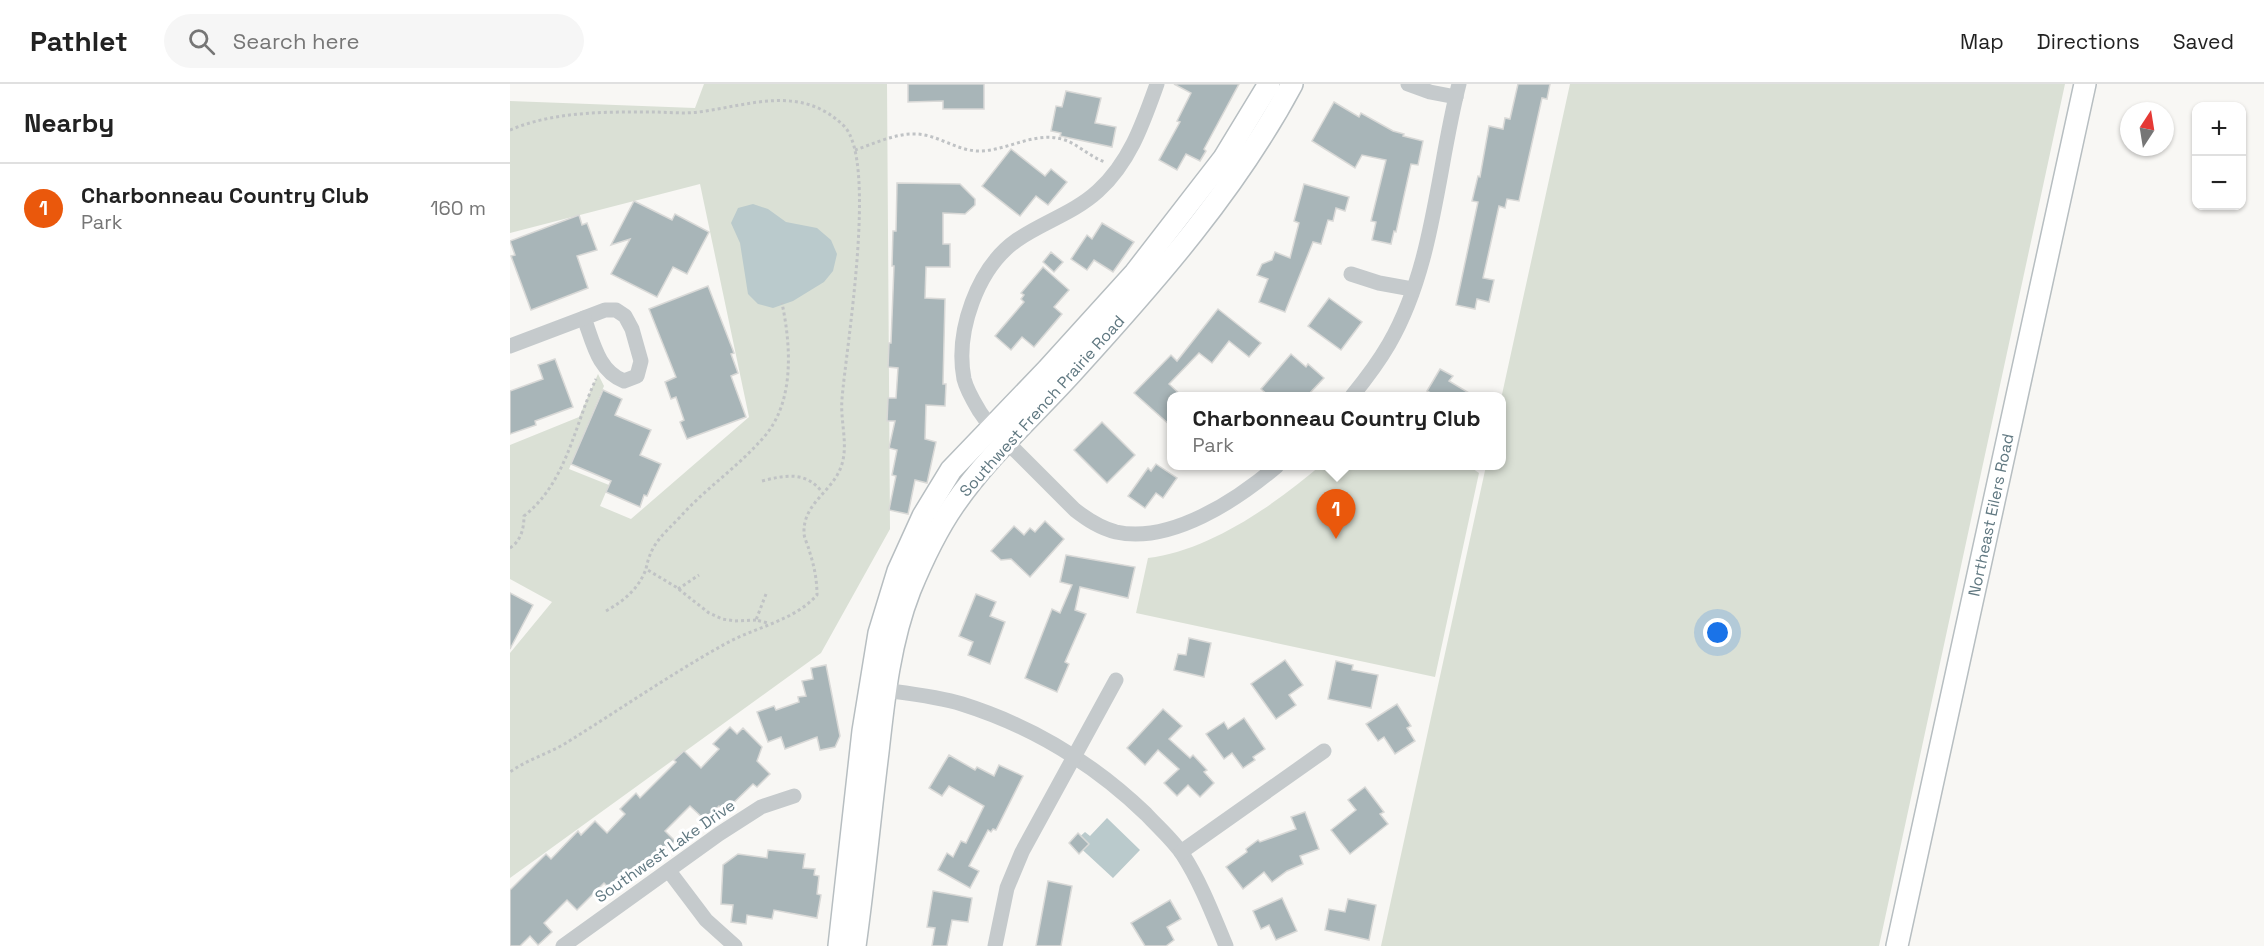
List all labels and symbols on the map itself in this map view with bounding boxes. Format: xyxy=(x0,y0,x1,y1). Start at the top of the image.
north arrow xyxy=(2120,102,2174,156)
street label: Southwest French Prairie Road xyxy=(955,311,1129,501)
street label: Northeast Eilers Road xyxy=(1963,432,2019,598)
pin: 1 xyxy=(1316,490,1356,539)
your location xyxy=(1703,618,1732,647)
street label: Southwest Lake Drive xyxy=(591,795,739,907)

